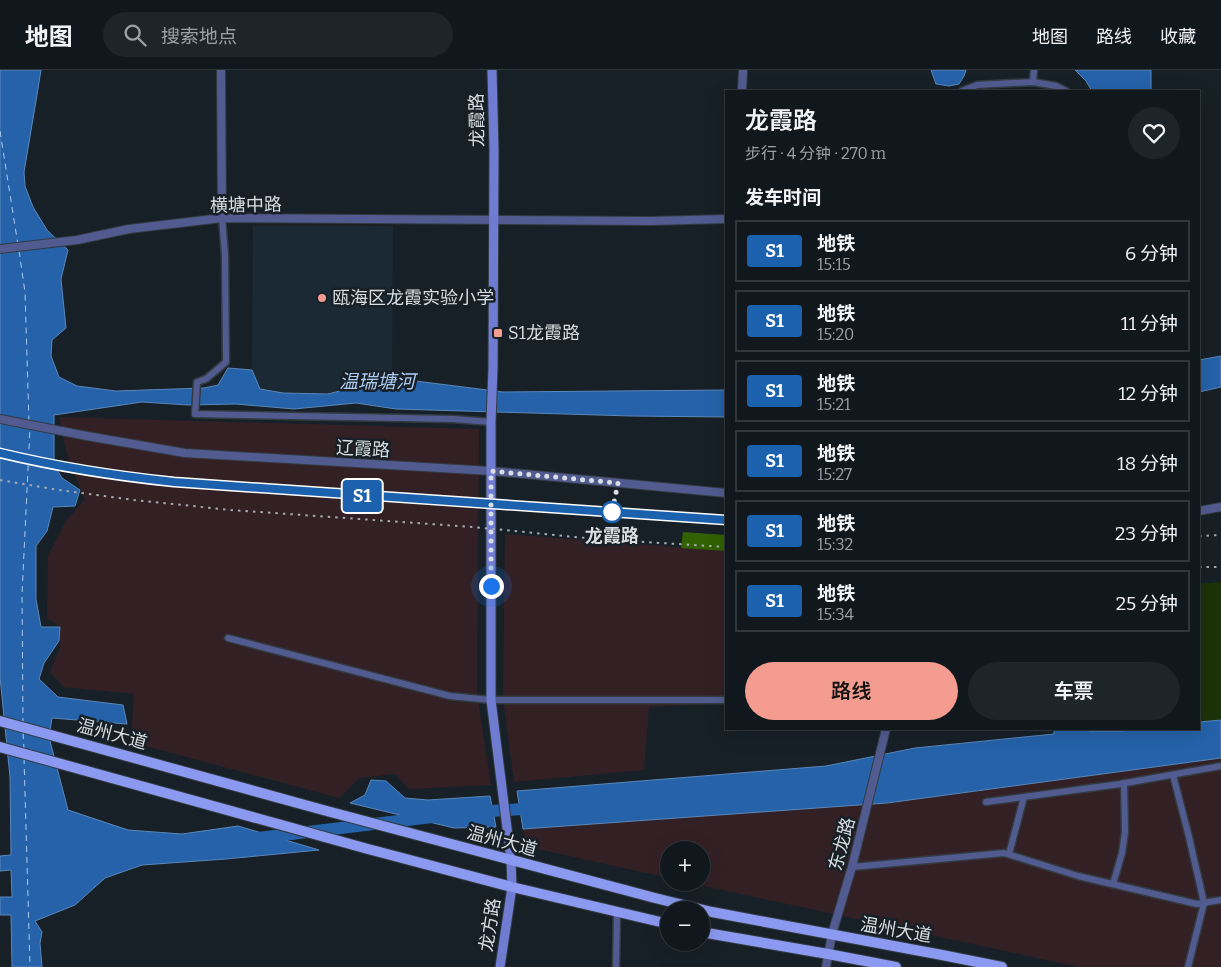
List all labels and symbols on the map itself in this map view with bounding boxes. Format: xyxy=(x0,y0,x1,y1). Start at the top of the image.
street label: 龙霞路 xyxy=(466,93,488,147)
street label: 横塘中路 xyxy=(210,193,282,217)
place label: 瓯海区龙霞实验小学 xyxy=(332,287,494,309)
marker: 瓯海区龙霞实验小学 xyxy=(316,292,328,304)
place label: S1龙霞路 xyxy=(508,322,580,344)
marker: S1龙霞路 xyxy=(492,327,504,339)
water label: 温瑞塘河 xyxy=(339,370,419,393)
street label: 辽霞路 xyxy=(335,437,391,461)
line badge: S1 xyxy=(340,480,384,512)
marker: 龙霞路 xyxy=(601,501,623,523)
place label: 龙霞路 xyxy=(585,525,639,547)
your location xyxy=(479,574,504,599)
street label: 温州大道 xyxy=(74,714,150,754)
street label: 东龙路 xyxy=(824,815,860,873)
street label: 温州大道 xyxy=(464,821,540,861)
street label: 龙方路 xyxy=(475,897,505,953)
street label: 温州大道 xyxy=(859,913,933,947)

